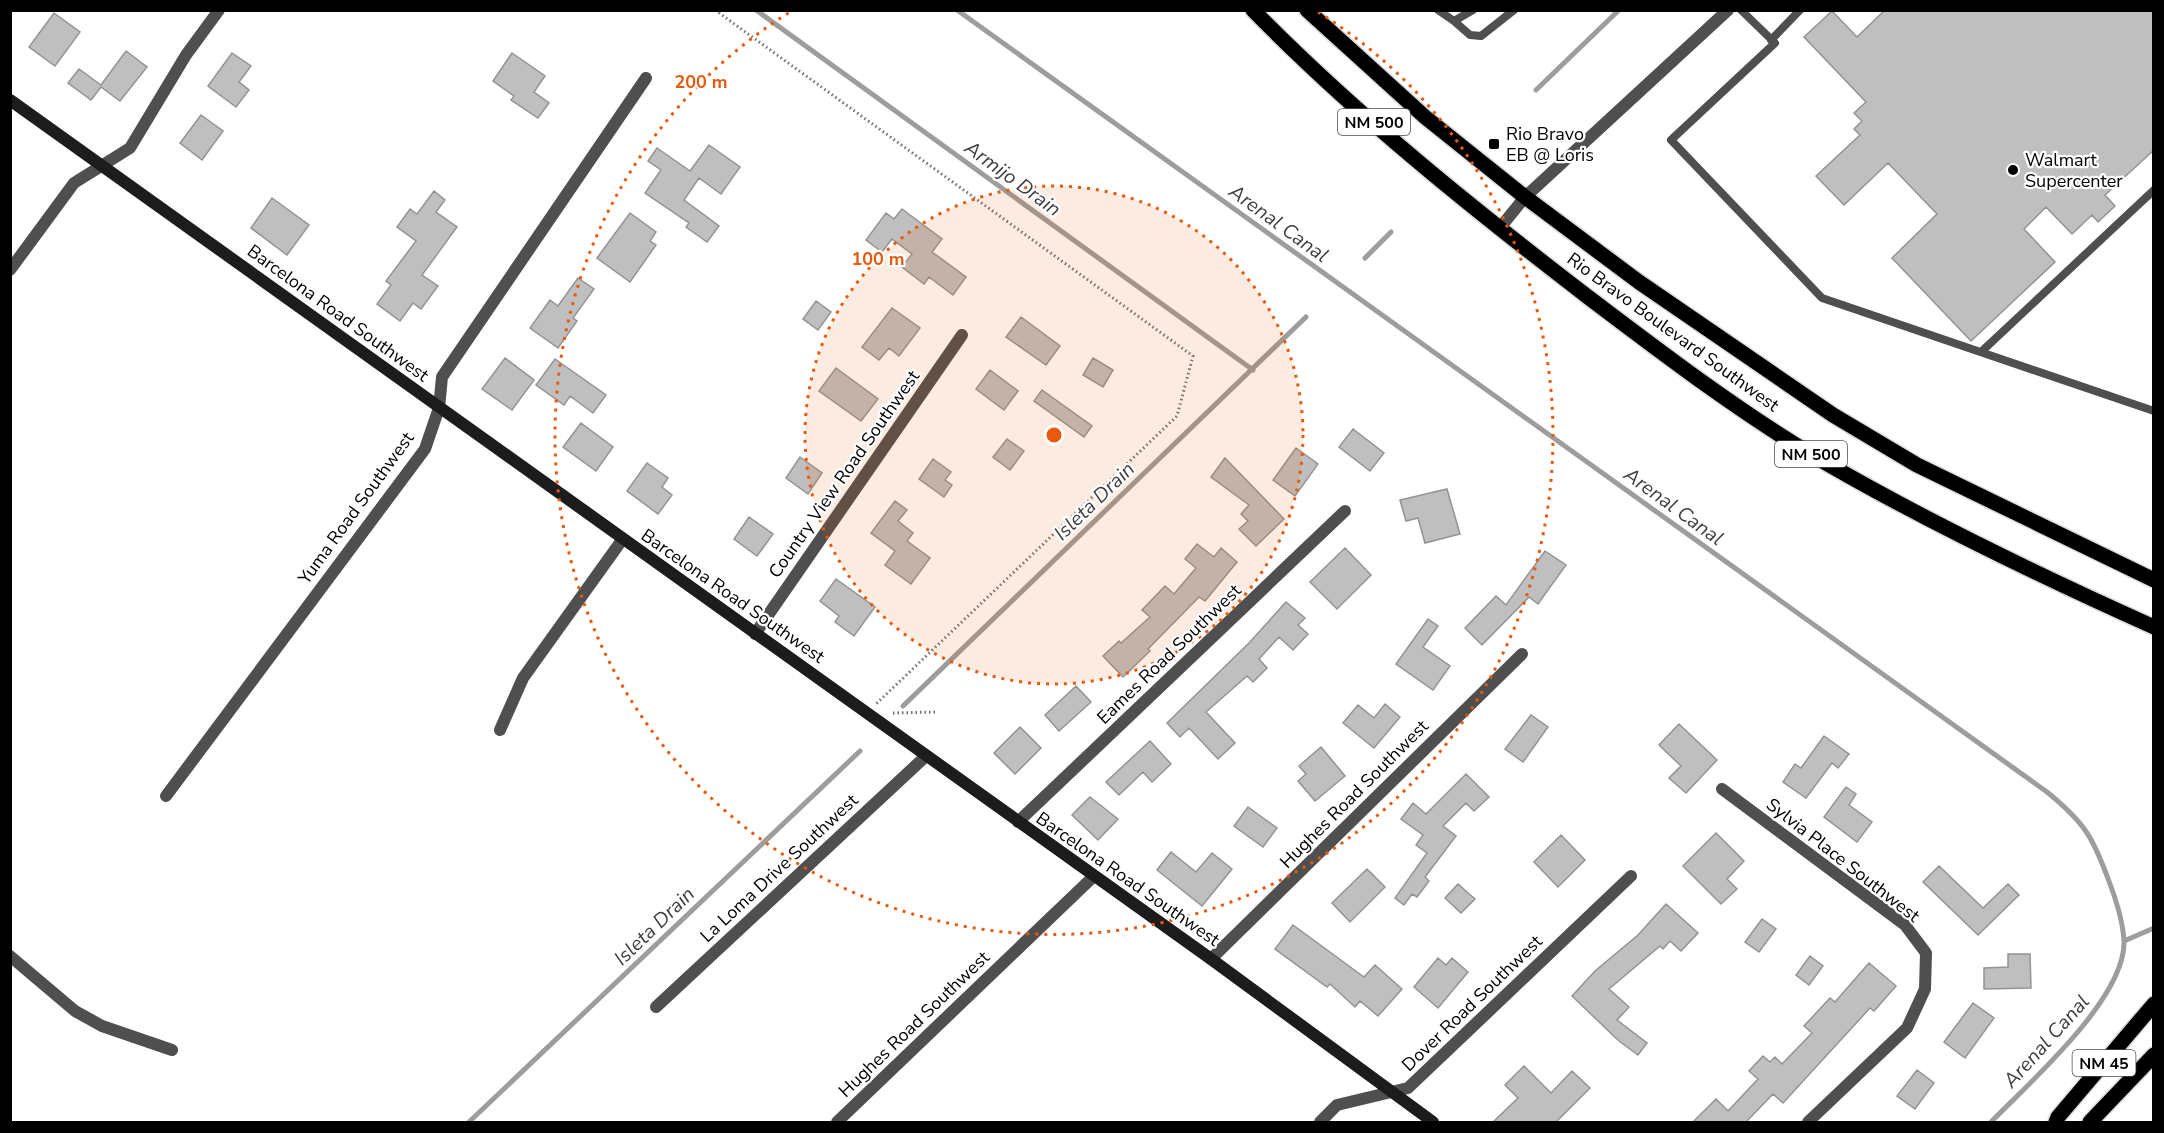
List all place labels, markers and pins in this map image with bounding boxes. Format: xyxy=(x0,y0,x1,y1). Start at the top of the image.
place label: Rio Bravo EB @ Loris xyxy=(1506,122,1594,167)
marker: Rio Bravo EB @ Loris xyxy=(1487,137,1501,151)
place label: Walmart Supercenter xyxy=(2025,148,2123,193)
marker: Walmart Supercenter xyxy=(2006,163,2020,177)
centre of rings xyxy=(1044,425,1064,445)

